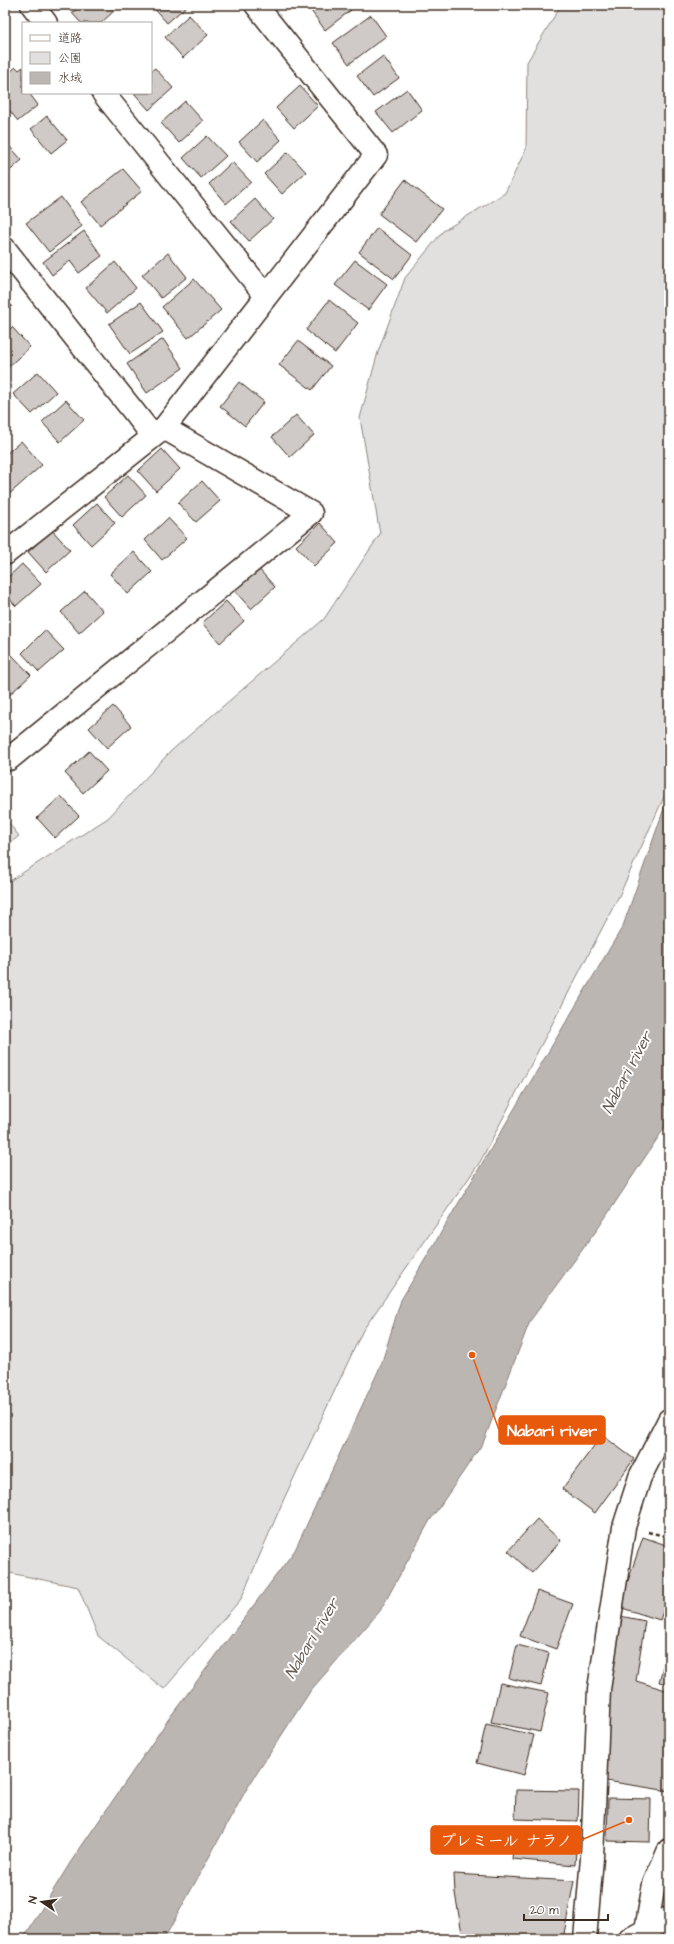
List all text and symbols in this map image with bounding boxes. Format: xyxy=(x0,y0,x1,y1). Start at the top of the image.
legend xyxy=(22,22,152,94)
text: 道路 xyxy=(58,30,82,47)
text: 公園 xyxy=(58,50,82,67)
text: 水域 xyxy=(58,70,82,87)
water label: Nabari river xyxy=(596,1026,659,1117)
callout: Nabari river xyxy=(499,1416,605,1444)
text: Nabari river xyxy=(507,1420,597,1442)
water label: Nabari river xyxy=(279,1592,346,1683)
callout: プレミール ナラノ xyxy=(431,1826,581,1854)
text: プレミール ナラノ xyxy=(440,1830,572,1852)
north arrow xyxy=(22,1882,62,1922)
text: N xyxy=(25,1895,41,1905)
scale bar xyxy=(524,1896,608,1922)
text: 20 m xyxy=(530,1902,559,1919)

